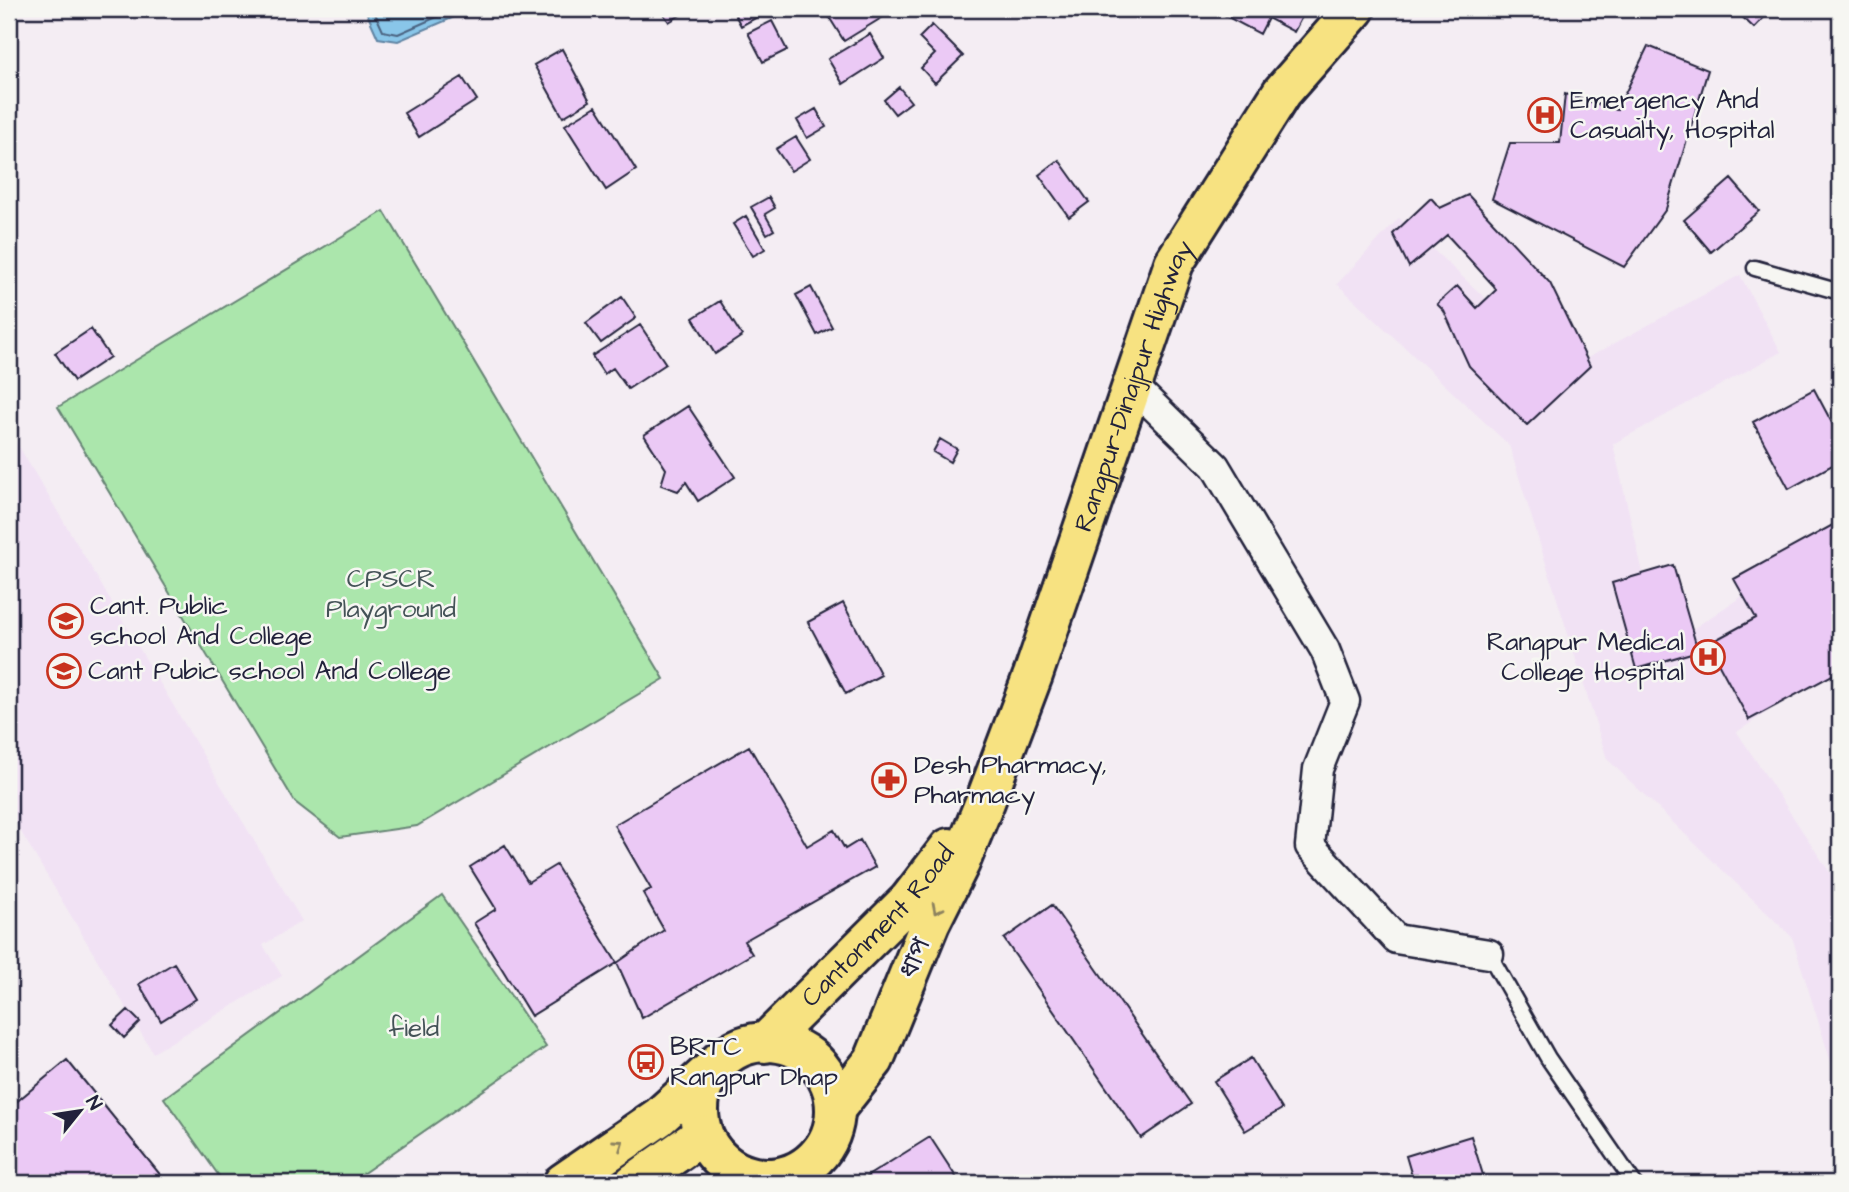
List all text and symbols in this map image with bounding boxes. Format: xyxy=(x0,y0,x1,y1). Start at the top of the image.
place label: Emergency And Casualty, Hospital xyxy=(1570,82,1775,150)
hospital icon: Emergency And Casualty, Hospital xyxy=(1526,96,1564,134)
street label: Rangpur-Dinajpur Highway xyxy=(1065,233,1204,537)
park label: CPSCR Playground xyxy=(326,561,456,629)
place label: Cant. Public school And College xyxy=(90,588,312,656)
school or university icon: Cant. Public school And College xyxy=(47,602,85,640)
place label: Rangpur Medical College Hospital xyxy=(1487,624,1684,692)
hospital icon: Rangpur Medical College Hospital xyxy=(1689,638,1727,676)
school or university icon: Cant Pubic school And College xyxy=(45,652,83,690)
place label: Cant Pubic school And College xyxy=(88,653,451,691)
place label: Desh Pharmacy, Pharmacy xyxy=(914,747,1107,815)
pharmacy icon: Desh Pharmacy, Pharmacy xyxy=(870,761,908,799)
street label: Cantonment Road xyxy=(793,837,963,1015)
one-way arrow xyxy=(931,902,945,914)
street label: ধাপ xyxy=(890,932,940,984)
park label: field xyxy=(389,1010,439,1046)
place label: BRTC Rangpur Dhap xyxy=(670,1029,838,1097)
bus stop icon: BRTC Rangpur Dhap xyxy=(627,1043,665,1081)
north arrow xyxy=(46,1076,116,1146)
text: N xyxy=(79,1091,108,1115)
one-way arrow xyxy=(611,1140,624,1152)

